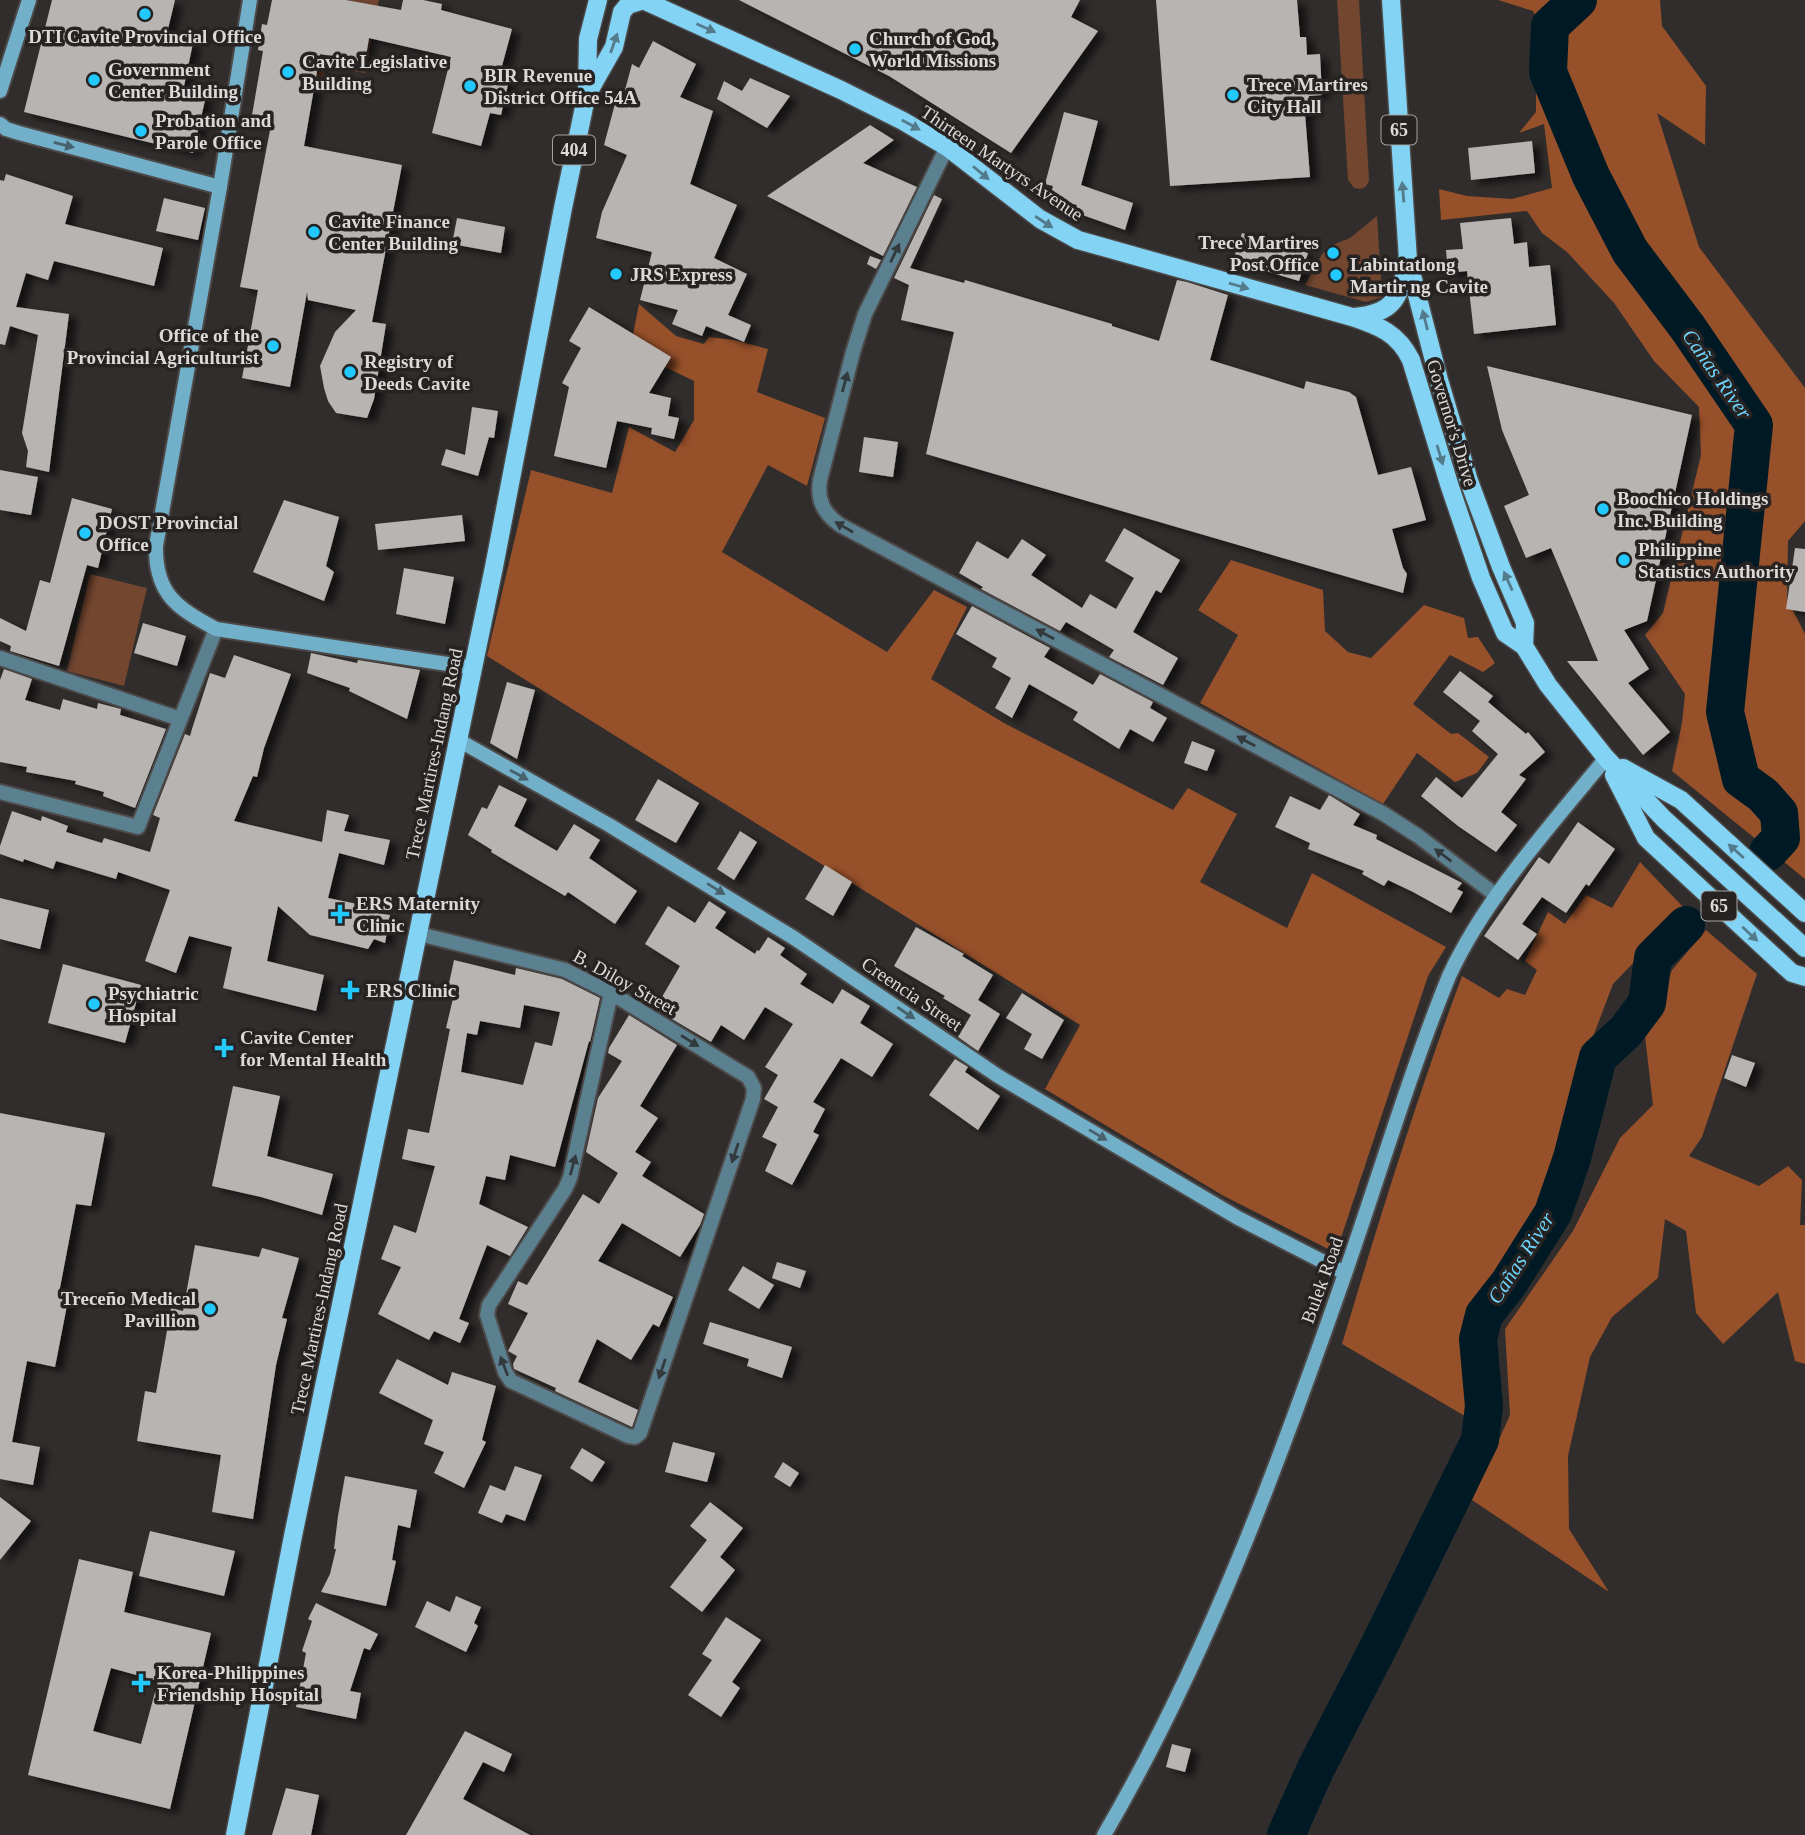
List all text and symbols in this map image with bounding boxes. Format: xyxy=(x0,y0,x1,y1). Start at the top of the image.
marker: DTI Cavite Provincial Office xyxy=(137,6,153,22)
one-way arrow xyxy=(696,22,716,34)
place label: DTI Cavite Provincial Office xyxy=(28,26,262,47)
place label: Church of God, World Missions xyxy=(869,28,996,71)
one-way arrow xyxy=(609,32,620,53)
marker: Church of God, World Missions xyxy=(847,41,863,57)
place label: Cavite Legislative Building xyxy=(302,51,447,94)
place label: Government Center Building xyxy=(108,59,239,102)
marker: Cavite Legislative Building xyxy=(280,64,296,80)
place label: BIR Revenue District Office 54A xyxy=(484,65,637,108)
marker: Government Center Building xyxy=(86,72,102,88)
place label: Trece Martires City Hall xyxy=(1247,74,1368,117)
marker: BIR Revenue District Office 54A xyxy=(462,78,478,94)
marker: Trece Martires City Hall xyxy=(1225,87,1241,103)
street label: Thirteen Martyrs Avenue xyxy=(917,101,1087,225)
place label: Probation and Parole Office xyxy=(155,110,272,153)
road number: 65 xyxy=(1382,116,1416,145)
one-way arrow xyxy=(902,119,921,131)
marker: Probation and Parole Office xyxy=(133,123,149,139)
road number: 404 xyxy=(553,135,595,164)
one-way arrow xyxy=(53,140,75,151)
one-way arrow xyxy=(971,166,989,181)
one-way arrow xyxy=(1397,181,1408,203)
place label: Cavite Finance Center Building xyxy=(328,211,459,254)
one-way arrow xyxy=(1035,215,1054,228)
marker: Cavite Finance Center Building xyxy=(306,224,322,240)
place label: Trece Martires Post Office xyxy=(1198,232,1319,275)
one-way arrow xyxy=(890,243,901,263)
marker: Trece Martires Post Office xyxy=(1325,245,1341,261)
place label: Labintatlong Martir ng Cavite xyxy=(1350,254,1488,297)
place label: JRS Express xyxy=(630,264,733,285)
marker: JRS Express xyxy=(608,266,624,282)
marker: Labintatlong Martir ng Cavite xyxy=(1328,267,1344,283)
one-way arrow xyxy=(1229,282,1250,292)
one-way arrow xyxy=(1419,309,1430,331)
water label: Cañas River xyxy=(1677,324,1757,424)
place label: Office of the Provincial Agriculturist xyxy=(67,325,260,368)
marker: Office of the Provincial Agriculturist xyxy=(265,338,281,354)
place label: Registry of Deeds Cavite xyxy=(364,351,470,394)
street label: Governor's Drive xyxy=(1423,357,1481,489)
marker: Registry of Deeds Cavite xyxy=(342,364,358,380)
one-way arrow xyxy=(840,371,851,393)
one-way arrow xyxy=(1435,445,1446,466)
place label: Boochico Holdings Inc. Building xyxy=(1617,488,1769,531)
marker: Boochico Holdings Inc. Building xyxy=(1595,501,1611,517)
place label: DOST Provincial Office xyxy=(99,512,238,555)
one-way arrow xyxy=(835,521,854,533)
marker: DOST Provincial Office xyxy=(77,525,93,541)
place label: Philippine Statistics Authority xyxy=(1638,539,1795,582)
marker: Philippine Statistics Authority xyxy=(1616,552,1632,568)
one-way arrow xyxy=(1502,571,1513,592)
one-way arrow xyxy=(1035,628,1055,640)
street label: Trece Martires-Indang Road xyxy=(401,646,467,862)
one-way arrow xyxy=(1236,735,1256,747)
one-way arrow xyxy=(510,768,529,781)
one-way arrow xyxy=(1728,843,1745,859)
one-way arrow xyxy=(1434,847,1452,862)
one-way arrow xyxy=(706,883,725,896)
road number: 65 xyxy=(1702,891,1736,920)
place label: ERS Maternity Clinic xyxy=(356,893,481,936)
marker: ERS Maternity Clinic xyxy=(330,904,350,924)
one-way arrow xyxy=(1741,926,1758,942)
street label: B. Diloy Street xyxy=(570,945,681,1019)
street label: Creencia Street xyxy=(858,953,967,1036)
marker: ERS Clinic xyxy=(340,980,360,1000)
place label: ERS Clinic xyxy=(366,980,456,1001)
place label: Psychiatric Hospital xyxy=(108,983,199,1026)
marker: Psychiatric Hospital xyxy=(86,996,102,1012)
one-way arrow xyxy=(896,1007,916,1020)
place label: Cavite Center for Mental Health xyxy=(240,1027,387,1070)
one-way arrow xyxy=(681,1035,700,1048)
marker: Cavite Center for Mental Health xyxy=(214,1038,234,1058)
one-way arrow xyxy=(1089,1129,1108,1142)
one-way arrow xyxy=(729,1143,740,1164)
one-way arrow xyxy=(568,1154,579,1176)
street label: Trece Martires-Indang Road xyxy=(286,1201,352,1417)
water label: Cañas River xyxy=(1483,1207,1560,1308)
street label: Bulek Road xyxy=(1297,1234,1347,1326)
place label: Treceño Medical Pavillion xyxy=(61,1288,196,1331)
marker: Treceño Medical Pavillion xyxy=(202,1301,218,1317)
one-way arrow xyxy=(498,1355,509,1376)
one-way arrow xyxy=(656,1358,666,1379)
place label: Korea-Philippines Friendship Hospital xyxy=(157,1662,319,1705)
marker: Korea-Philippines Friendship Hospital xyxy=(131,1673,151,1693)

